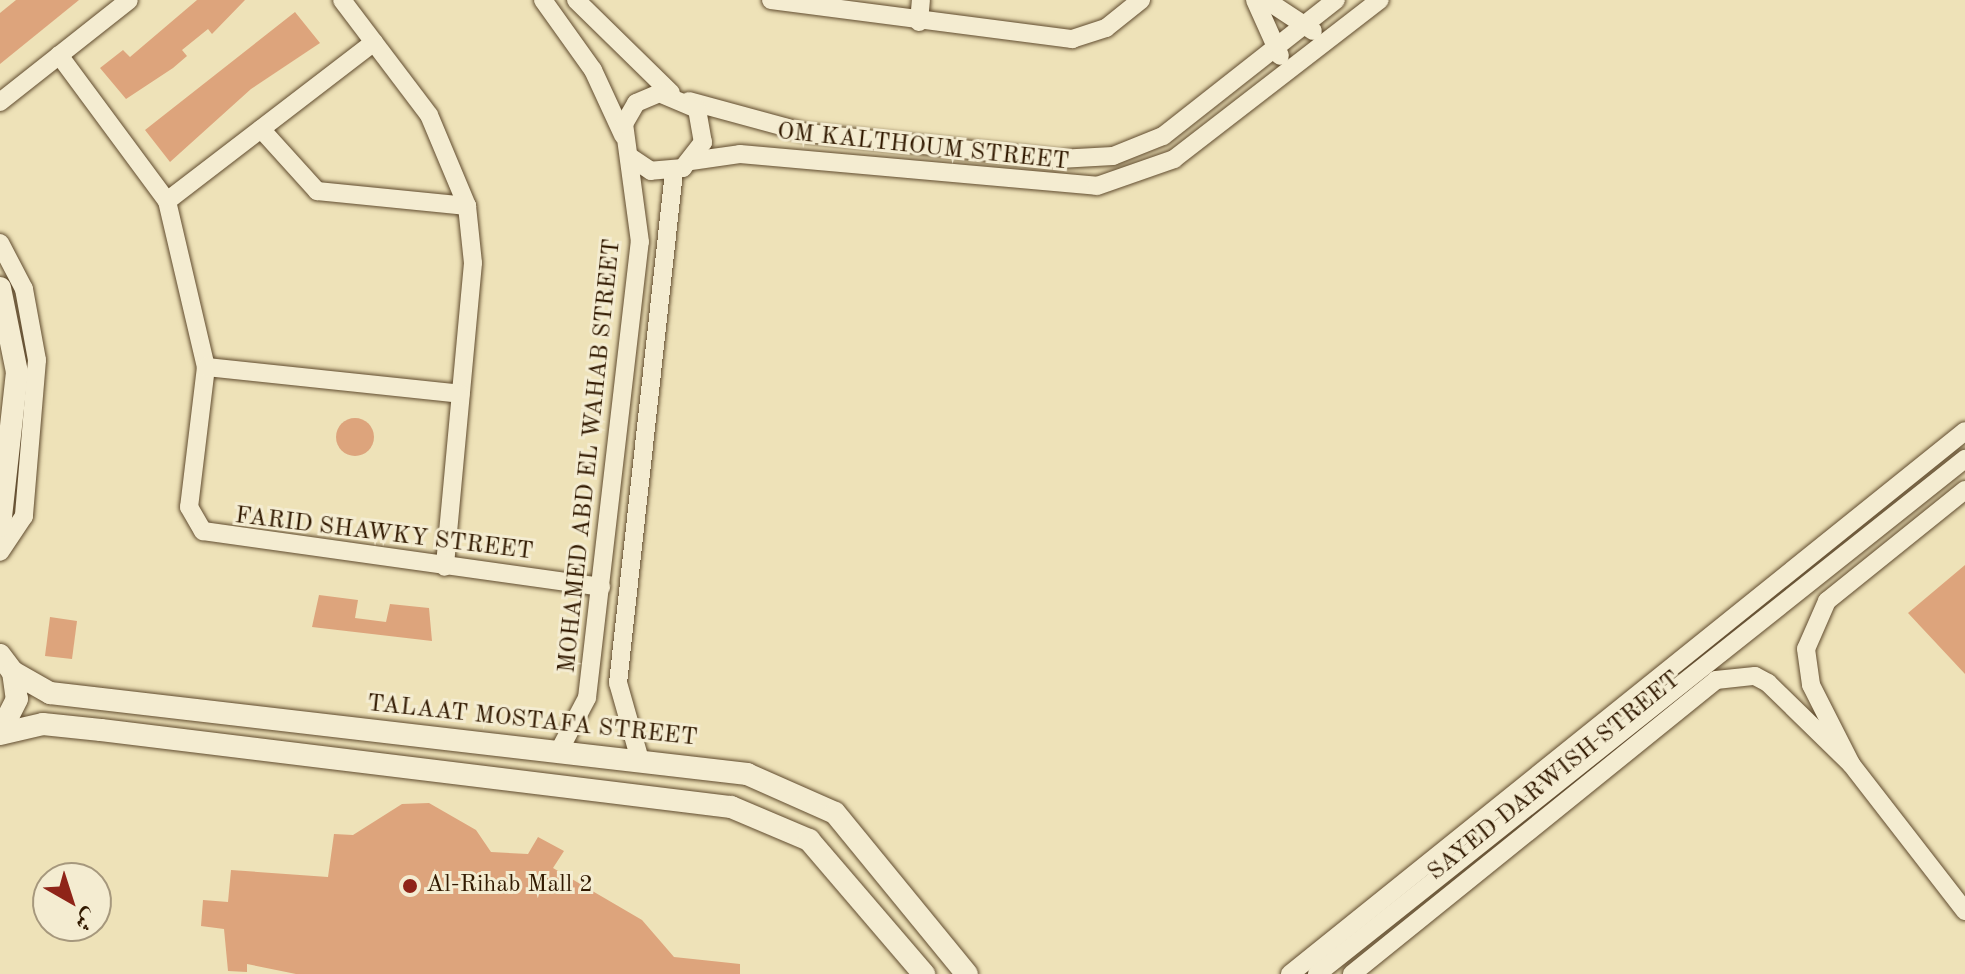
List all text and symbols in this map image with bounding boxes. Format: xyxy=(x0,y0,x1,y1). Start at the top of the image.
street label: OM KALTHOUM STREET xyxy=(776,118,1070,178)
street label: MOHAMED ABD EL WAHAB STREET xyxy=(554,237,628,675)
street label: FARID SHAWKY STREET xyxy=(233,502,535,568)
street label: SAYED DARWISH STREET xyxy=(1423,666,1687,888)
street label: TALAAT MOSTAFA STREET xyxy=(365,690,699,754)
north arrow xyxy=(32,862,112,942)
place label: Al-Rihab Mall 2 xyxy=(426,872,593,900)
marker: Al-Rihab Mall 2 xyxy=(401,877,419,895)
text: ش xyxy=(70,904,101,935)

